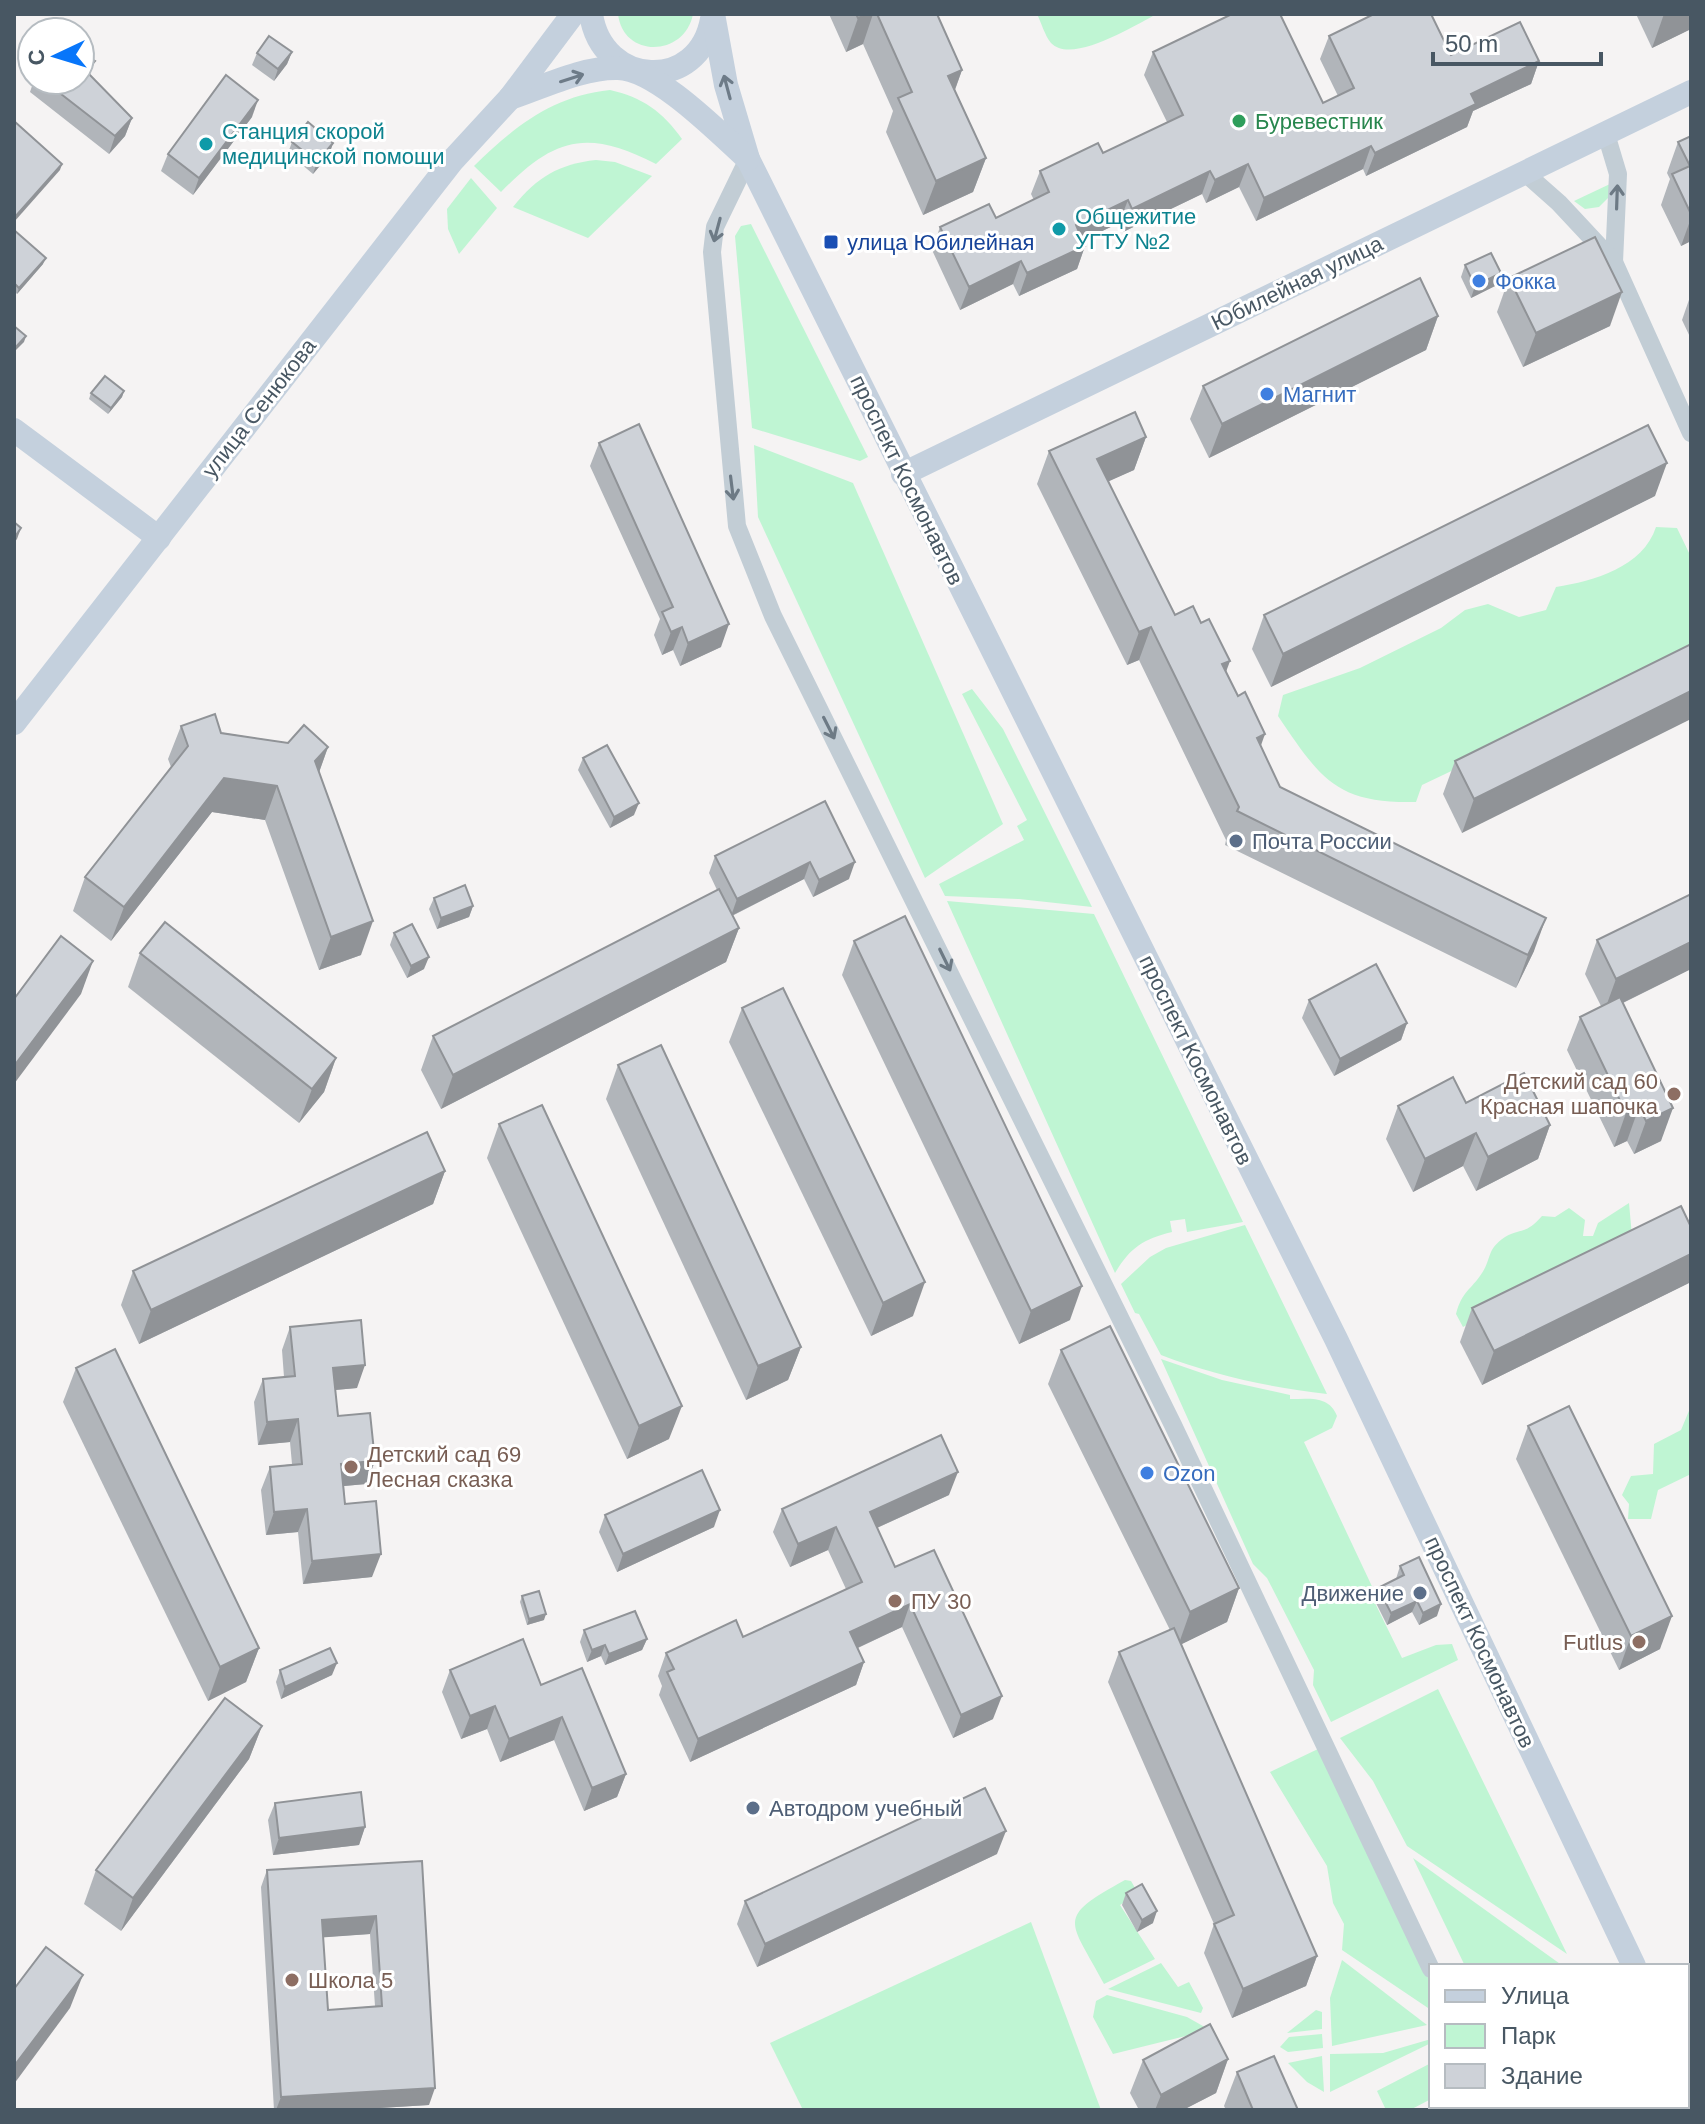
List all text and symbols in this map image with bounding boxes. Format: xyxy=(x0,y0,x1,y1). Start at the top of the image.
north arrow xyxy=(16,16,96,96)
scale bar xyxy=(1433,16,1601,66)
text: 50 m xyxy=(1445,30,1498,57)
text: С xyxy=(24,48,50,66)
one-way arrow xyxy=(559,70,584,84)
one-way arrow xyxy=(719,75,734,101)
place label: Буревестник xyxy=(1255,109,1383,134)
marker: Буревестник xyxy=(1230,112,1248,130)
place label: Станция скорой медицинской помощи xyxy=(222,119,444,169)
marker: Станция скорой медицинской помощи xyxy=(197,135,215,153)
one-way arrow xyxy=(1610,184,1625,211)
place label: Общежитие УГТУ №2 xyxy=(1075,204,1196,254)
one-way arrow xyxy=(708,217,723,242)
marker: Общежитие УГТУ №2 xyxy=(1050,220,1068,238)
place label: улица Юбилейная xyxy=(847,230,1034,255)
street label: Юбилейная улица xyxy=(1207,230,1387,335)
marker: улица Юбилейная xyxy=(822,233,840,251)
place label: Фокка xyxy=(1495,269,1557,294)
marker: Фокка xyxy=(1470,272,1488,290)
street label: улица Сенюкова xyxy=(197,333,321,482)
street label: проспект Космонавтов xyxy=(845,371,969,589)
place label: Магнит xyxy=(1283,382,1356,407)
marker: Магнит xyxy=(1258,385,1276,403)
one-way arrow xyxy=(725,474,740,501)
one-way arrow xyxy=(822,715,837,739)
place label: Почта России xyxy=(1252,829,1392,854)
marker: Почта России xyxy=(1227,832,1245,850)
one-way arrow xyxy=(938,948,954,972)
street label: проспект Космонавтов xyxy=(1134,951,1258,1169)
place label: Детский сад 60 Красная шапочка xyxy=(1480,1069,1659,1119)
marker: Детский сад 60 Красная шапочка xyxy=(1665,1085,1683,1103)
place label: Детский сад 69 Лесная сказка xyxy=(367,1442,521,1492)
marker: Детский сад 69 Лесная сказка xyxy=(342,1458,360,1476)
place label: Ozon xyxy=(1163,1461,1216,1486)
marker: Ozon xyxy=(1138,1464,1156,1482)
street label: проспект Космонавтов xyxy=(1420,1532,1540,1752)
place label: Движение xyxy=(1301,1581,1404,1606)
marker: Движение xyxy=(1411,1584,1429,1602)
place label: ПУ 30 xyxy=(911,1589,971,1614)
marker: ПУ 30 xyxy=(886,1592,904,1610)
place label: Futlus xyxy=(1563,1630,1623,1655)
marker: Futlus xyxy=(1630,1633,1648,1651)
place label: Автодром учебный xyxy=(769,1796,962,1821)
marker: Автодром учебный xyxy=(744,1799,762,1817)
legend xyxy=(1429,1964,1689,2108)
place label: Школа 5 xyxy=(308,1968,393,1993)
marker: Школа 5 xyxy=(283,1971,301,1989)
text: Улица xyxy=(1501,1982,1570,2009)
text: Парк xyxy=(1501,2022,1556,2049)
text: Здание xyxy=(1501,2062,1583,2089)

